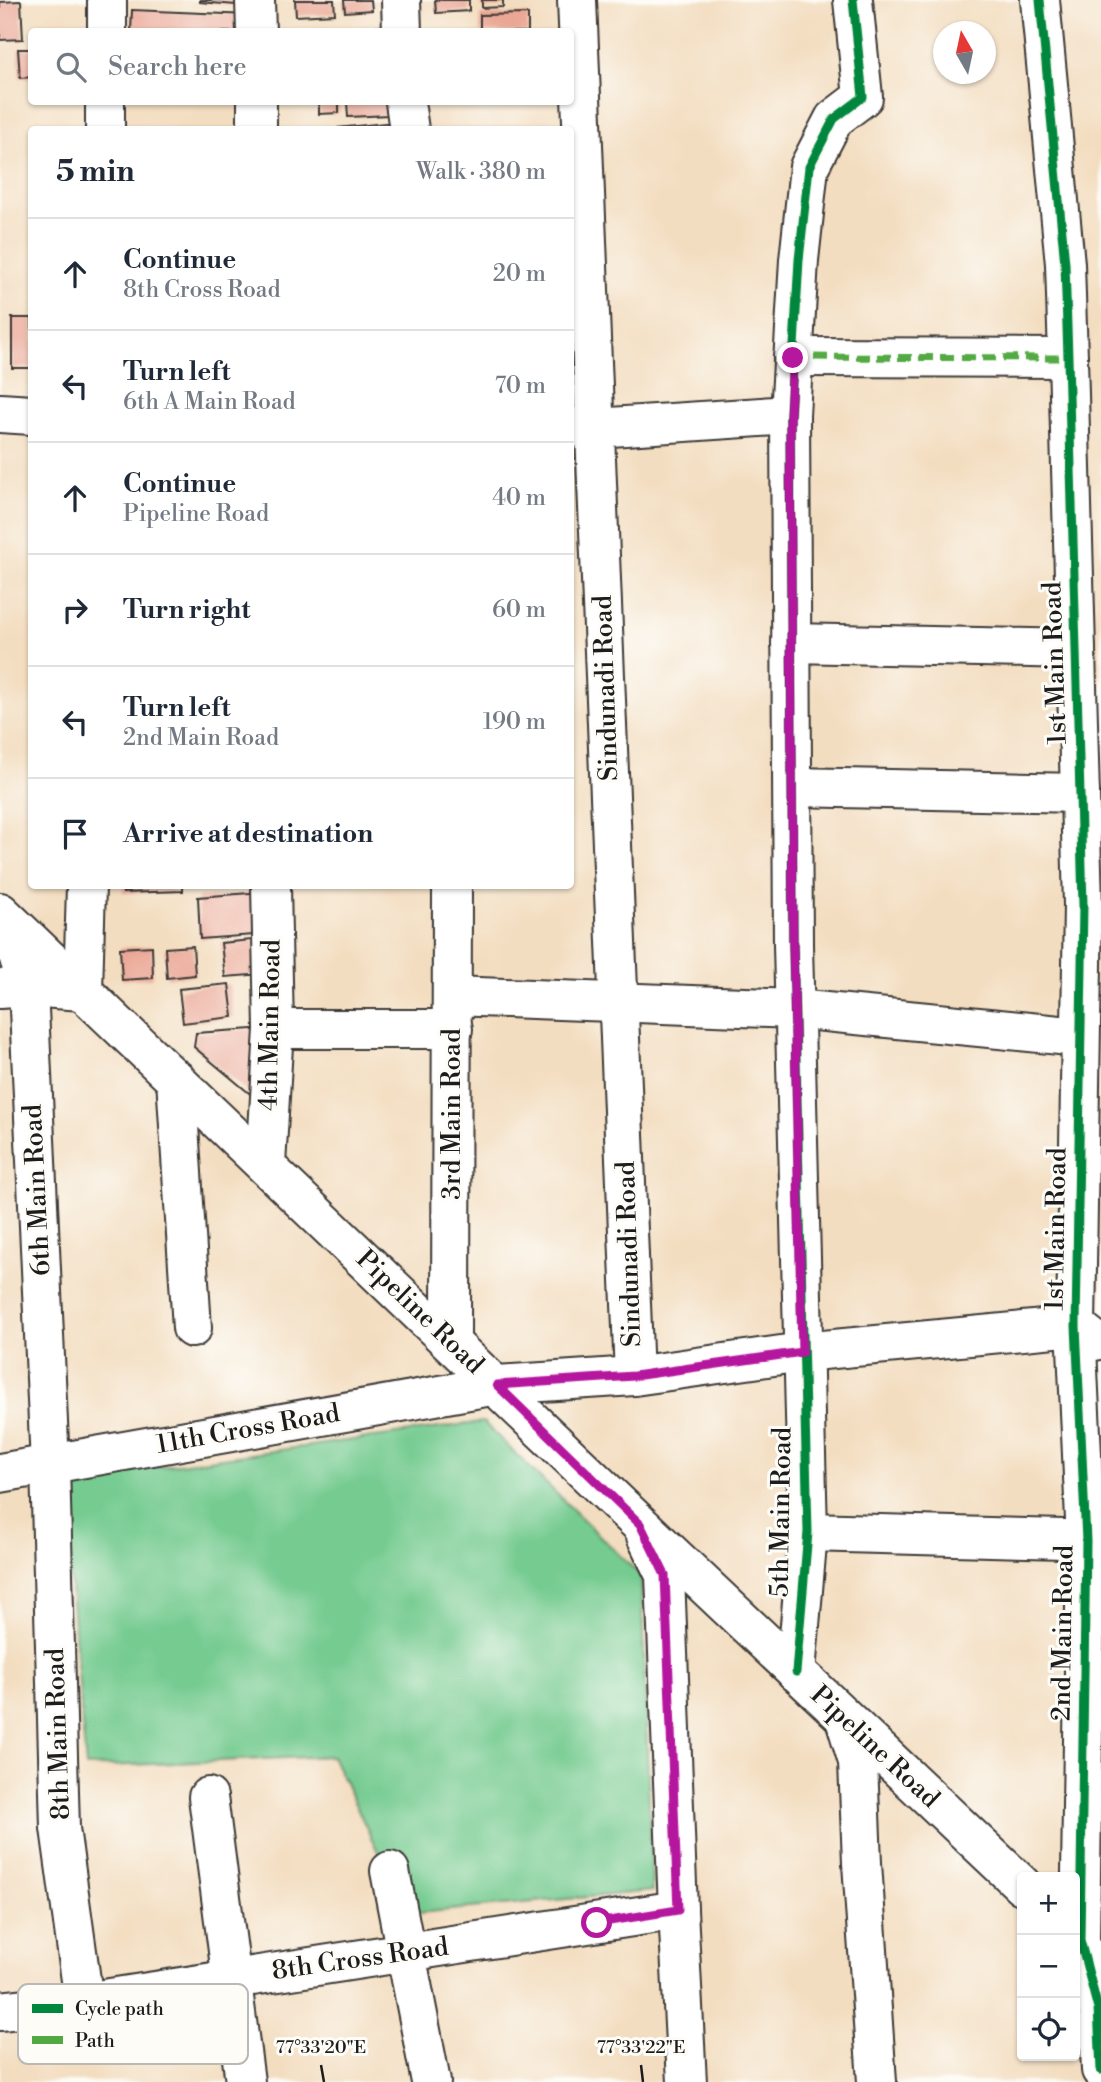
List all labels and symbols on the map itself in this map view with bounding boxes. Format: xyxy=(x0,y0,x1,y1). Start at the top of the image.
north arrow xyxy=(933,21,996,84)
route end xyxy=(777,342,808,373)
street label: 1st Main Road xyxy=(1036,581,1074,745)
street label: Sindunadi Road xyxy=(587,594,625,782)
street label: 4th Main Road xyxy=(253,939,287,1111)
street label: 3rd Main Road xyxy=(436,1028,468,1200)
street label: 6th Main Road xyxy=(17,1103,57,1277)
street label: 1st Main Road xyxy=(1039,1147,1073,1311)
street label: Sindunadi Road xyxy=(610,1160,648,1348)
street label: Pipeline Road xyxy=(350,1243,491,1381)
street label: 11th Cross Road xyxy=(154,1397,342,1461)
street label: 5th Main Road xyxy=(764,1426,798,1598)
street label: 2nd Main Road xyxy=(1045,1544,1081,1721)
street label: 8th Main Road xyxy=(39,1647,77,1821)
street label: Pipeline Road xyxy=(804,1679,946,1815)
route start xyxy=(581,1907,612,1938)
street label: 8th Cross Road xyxy=(270,1931,451,1987)
legend xyxy=(18,1984,248,2064)
text: Cycle path xyxy=(75,1997,164,2021)
text: Path xyxy=(75,2029,115,2053)
text: 77°33'20"E xyxy=(276,2036,366,2059)
text: 77°33'22"E xyxy=(597,2036,685,2059)

